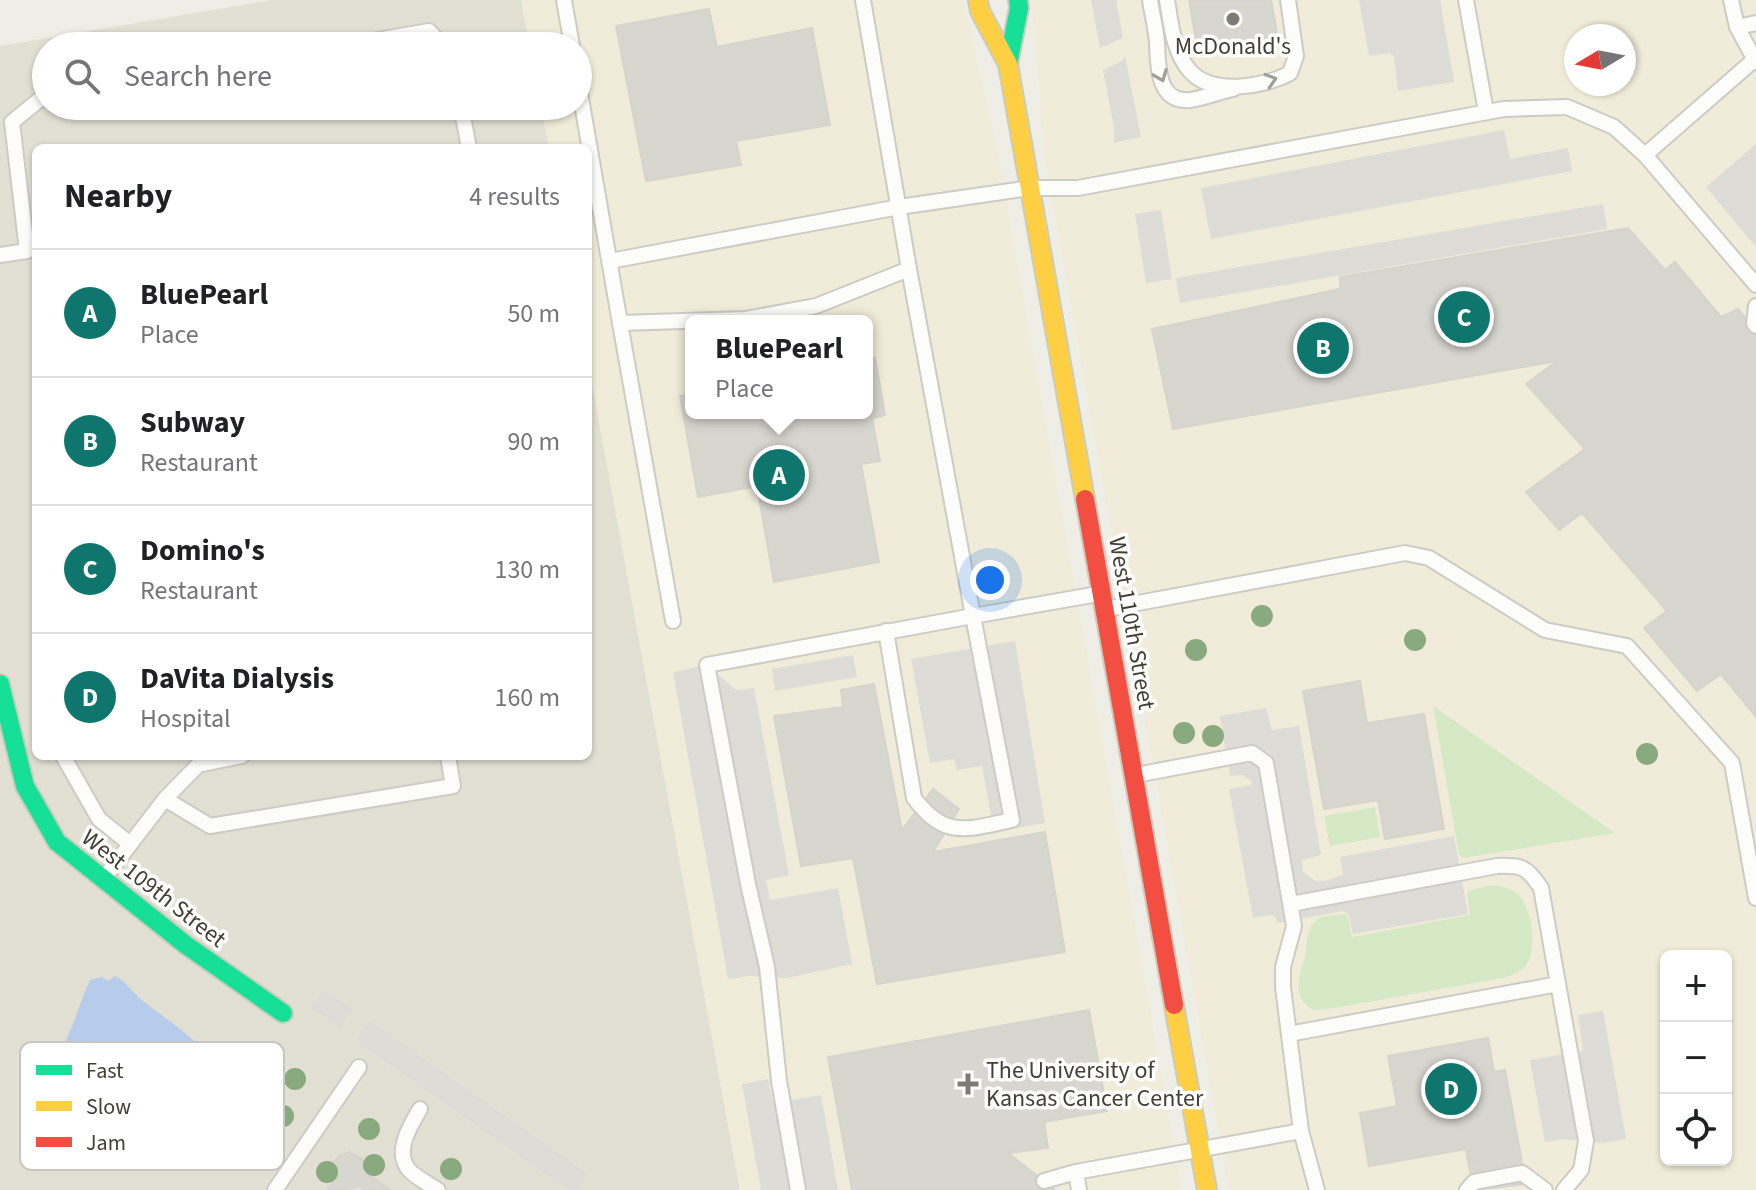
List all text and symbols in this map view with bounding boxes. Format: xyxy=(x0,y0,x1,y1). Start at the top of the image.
marker: McDonald's xyxy=(1224,10,1242,28)
north arrow xyxy=(1564,24,1636,96)
place label: McDonald's xyxy=(1175,29,1291,64)
search box xyxy=(32,32,592,120)
icon: search xyxy=(60,54,104,98)
text: Search here xyxy=(124,55,272,98)
one-way arrow xyxy=(1151,68,1168,82)
one-way arrow xyxy=(1264,73,1278,89)
text: Nearby xyxy=(64,172,172,221)
text: 4 results xyxy=(469,178,560,215)
text: BluePearl xyxy=(140,273,268,316)
pin: C xyxy=(1438,287,1490,347)
text: A xyxy=(83,295,97,332)
text: 50 m xyxy=(507,295,560,332)
popup xyxy=(685,315,873,419)
text: Place xyxy=(140,316,199,353)
pin: B xyxy=(1297,318,1349,378)
text: BluePearl xyxy=(715,327,843,370)
text: Place xyxy=(715,370,774,407)
text: Subway xyxy=(140,401,245,444)
text: B xyxy=(82,423,98,460)
text: 90 m xyxy=(507,423,560,460)
text: Restaurant xyxy=(140,444,258,481)
pin: A xyxy=(753,445,805,505)
text: Domino's xyxy=(140,529,265,572)
street label: West 110th Street xyxy=(1099,534,1164,712)
text: C xyxy=(82,551,98,588)
text: 130 m xyxy=(494,551,560,588)
your location xyxy=(970,560,1010,600)
text: Restaurant xyxy=(140,572,258,609)
text: DaVita Dialysis xyxy=(140,657,334,700)
text: D xyxy=(82,679,98,716)
text: 160 m xyxy=(494,679,560,716)
text: Hospital xyxy=(140,700,231,737)
street label: West 109th Street xyxy=(74,821,233,956)
map controls xyxy=(1660,950,1732,1166)
button: + xyxy=(1660,950,1732,1022)
button: − xyxy=(1660,1022,1732,1094)
legend xyxy=(20,1042,284,1170)
place label: The University of Kansas Cancer Center xyxy=(986,1053,1204,1116)
text: Fast xyxy=(86,1055,124,1087)
pin: D xyxy=(1425,1059,1477,1119)
marker: The University of Kansas Cancer Center xyxy=(957,1073,979,1095)
text: Slow xyxy=(86,1091,131,1123)
button: locate xyxy=(1660,1094,1732,1166)
text: Jam xyxy=(86,1127,126,1159)

